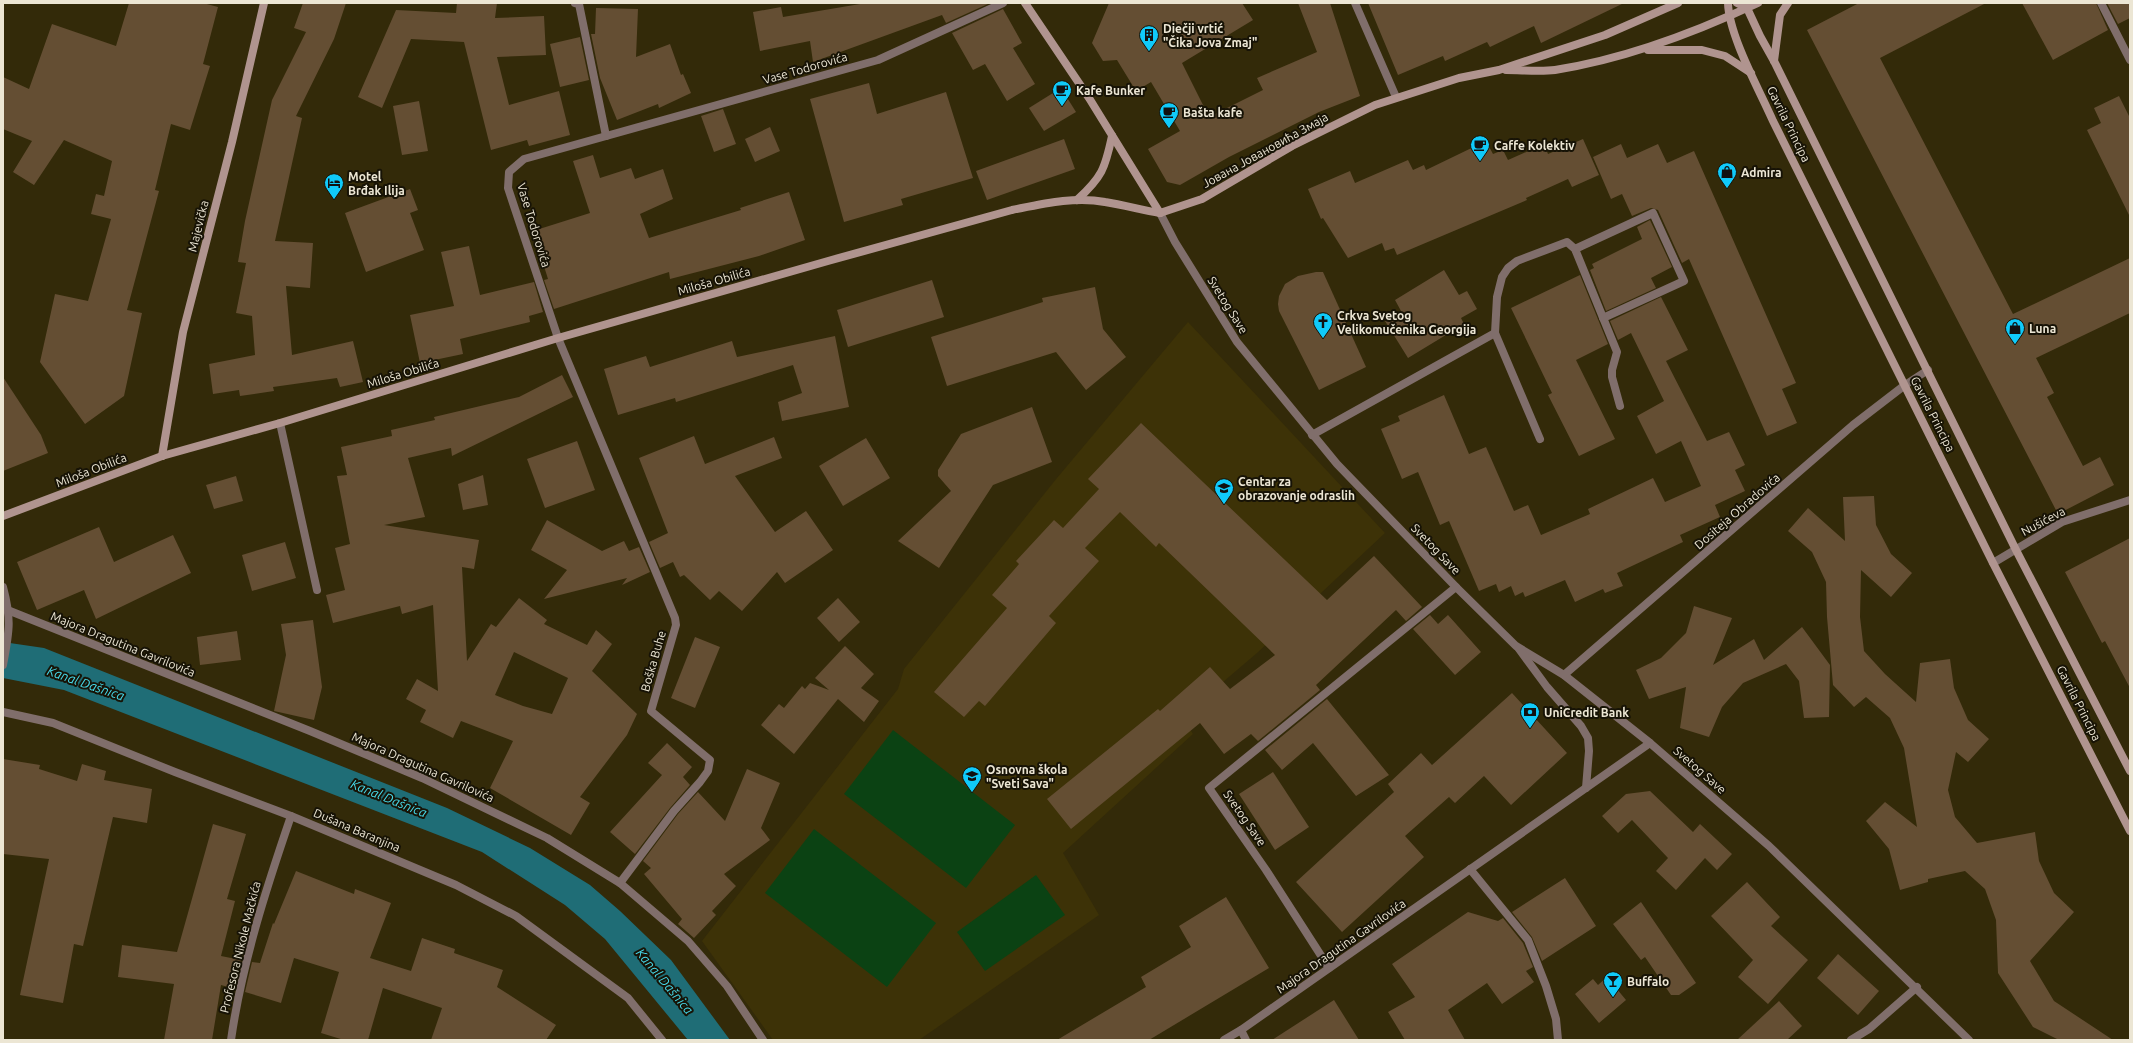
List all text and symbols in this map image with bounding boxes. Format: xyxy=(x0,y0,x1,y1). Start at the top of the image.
place label: Dječji vrtić "Čika Jova Zmaj" xyxy=(1163,22,1257,49)
building icon: Dječji vrtić "Čika Jova Zmaj" xyxy=(1138,24,1160,52)
street label: Vase Todorovića xyxy=(761,50,849,86)
cafe icon: Kafe Bunker xyxy=(1051,79,1073,107)
place label: Kafe Bunker xyxy=(1076,84,1145,97)
street label: Gavrila Principa xyxy=(1765,84,1813,164)
cafe icon: Bašta kafe xyxy=(1158,101,1180,129)
place label: Bašta kafe xyxy=(1183,106,1243,119)
street label: Јована Јовановића Змаја xyxy=(1200,110,1330,190)
cafe icon: Caffe Kolektiv xyxy=(1469,134,1491,162)
place label: Caffe Kolektiv xyxy=(1494,139,1575,152)
shop icon: Admira xyxy=(1716,161,1738,189)
place label: Admira xyxy=(1741,166,1782,179)
place label: Motel Brđak Ilija xyxy=(348,170,405,197)
hotel icon: Motel Brđak Ilija xyxy=(323,172,345,200)
street label: Vase Todorovića xyxy=(515,181,553,269)
street label: Majevička xyxy=(185,199,211,253)
street label: Miloša Obilića xyxy=(676,264,752,298)
street label: Svetog Save xyxy=(1205,274,1251,336)
place label: Crkva Svetog Velikomučenika Georgija xyxy=(1337,309,1476,336)
church icon: Crkva Svetog Velikomučenika Georgija xyxy=(1312,311,1334,339)
shop icon: Luna xyxy=(2004,317,2026,345)
place label: Luna xyxy=(2029,322,2056,335)
street label: Miloša Obilića xyxy=(365,356,441,390)
street label: Gavrila Principa xyxy=(1908,374,1958,454)
street label: Miloša Obilića xyxy=(54,451,128,489)
street label: Dositeja Obradovića xyxy=(1692,471,1782,551)
place label: Centar za obrazovanje odraslih xyxy=(1238,475,1355,502)
school or university icon: Centar za obrazovanje odraslih xyxy=(1213,477,1235,505)
street label: Nušićeva xyxy=(2019,504,2067,538)
street label: Svetog Save xyxy=(1409,521,1463,577)
street label: Majora Dragutina Gavrilovića xyxy=(49,609,197,679)
street label: Boška Buhe xyxy=(638,629,668,693)
water label: Kanal Dašnica xyxy=(46,663,126,703)
street label: Gavrila Principa xyxy=(2054,663,2104,743)
bank icon: UniCredit Bank xyxy=(1519,701,1541,729)
place label: UniCredit Bank xyxy=(1544,706,1629,719)
street label: Majora Dragutina Gavrilovića xyxy=(350,730,496,804)
street label: Svetog Save xyxy=(1671,744,1729,796)
place label: Osnovna škola "Sveti Sava" xyxy=(986,763,1068,790)
school or university icon: Osnovna škola "Sveti Sava" xyxy=(961,765,983,793)
water label: Kanal Dašnica xyxy=(349,776,429,820)
street label: Svetog Save xyxy=(1221,788,1269,848)
street label: Dušana Baranjina xyxy=(312,806,402,854)
street label: Profesora Nikole Mačkića xyxy=(217,880,263,1014)
street label: Majora Dragutina Gavrilovića xyxy=(1274,896,1408,996)
water label: Kanal Dašnica xyxy=(634,946,696,1016)
bar icon: Buffalo xyxy=(1602,970,1624,998)
place label: Buffalo xyxy=(1627,975,1669,988)

